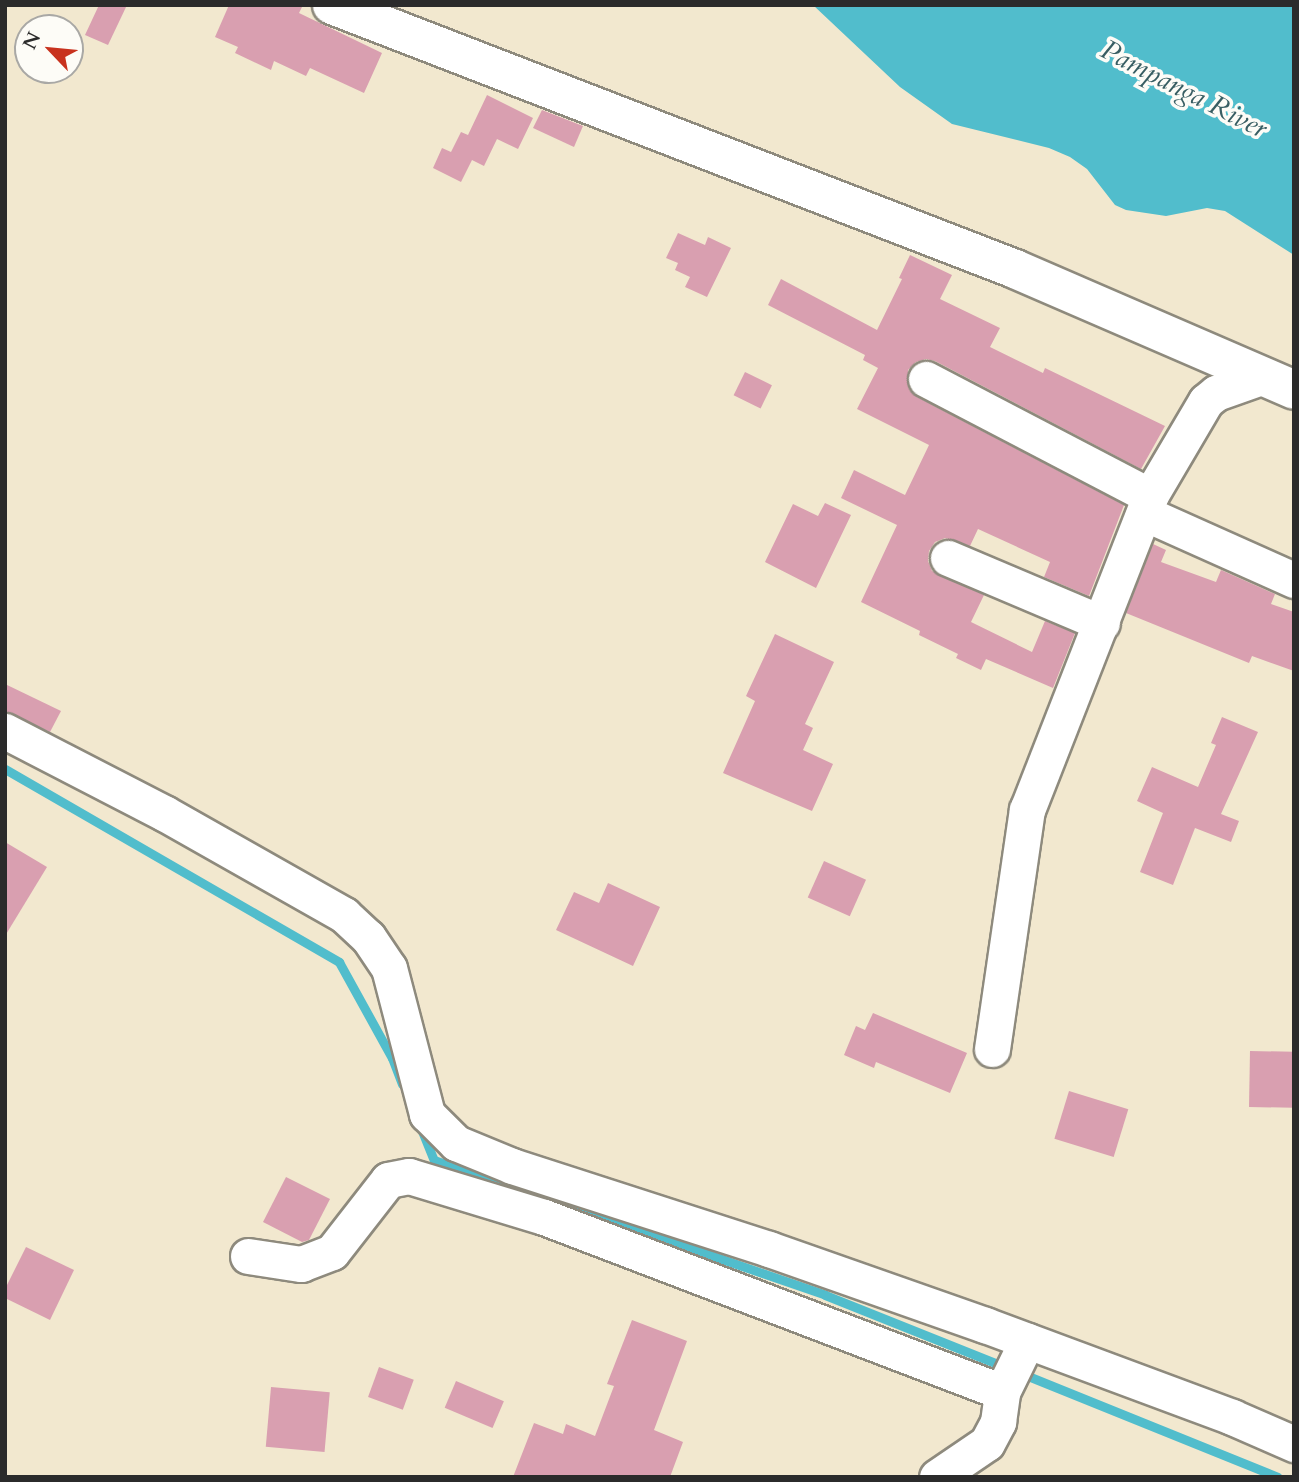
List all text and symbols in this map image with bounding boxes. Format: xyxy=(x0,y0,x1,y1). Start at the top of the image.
north arrow xyxy=(14,14,84,84)
text: N xyxy=(17,28,47,54)
water label: Pampanga River xyxy=(1095,33,1273,145)

